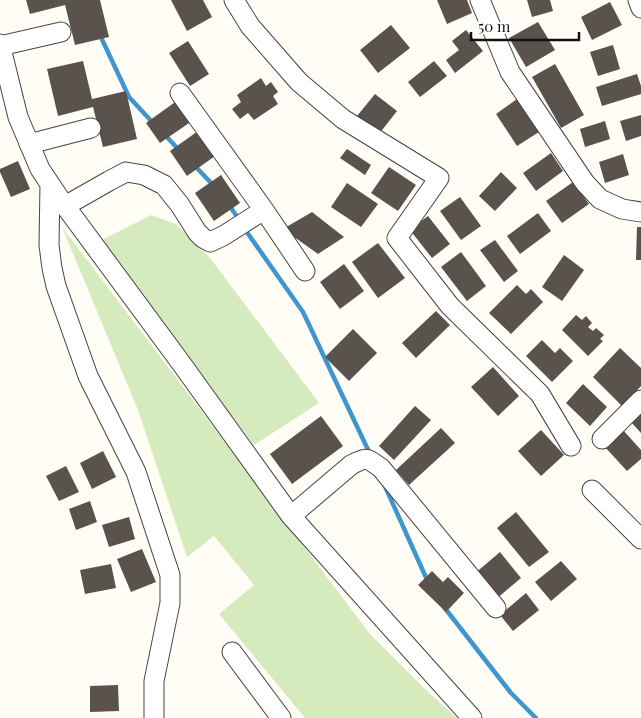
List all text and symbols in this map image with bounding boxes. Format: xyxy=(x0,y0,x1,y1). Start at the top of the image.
scale bar xyxy=(471,10,578,42)
text: 50 m xyxy=(478,16,511,36)

